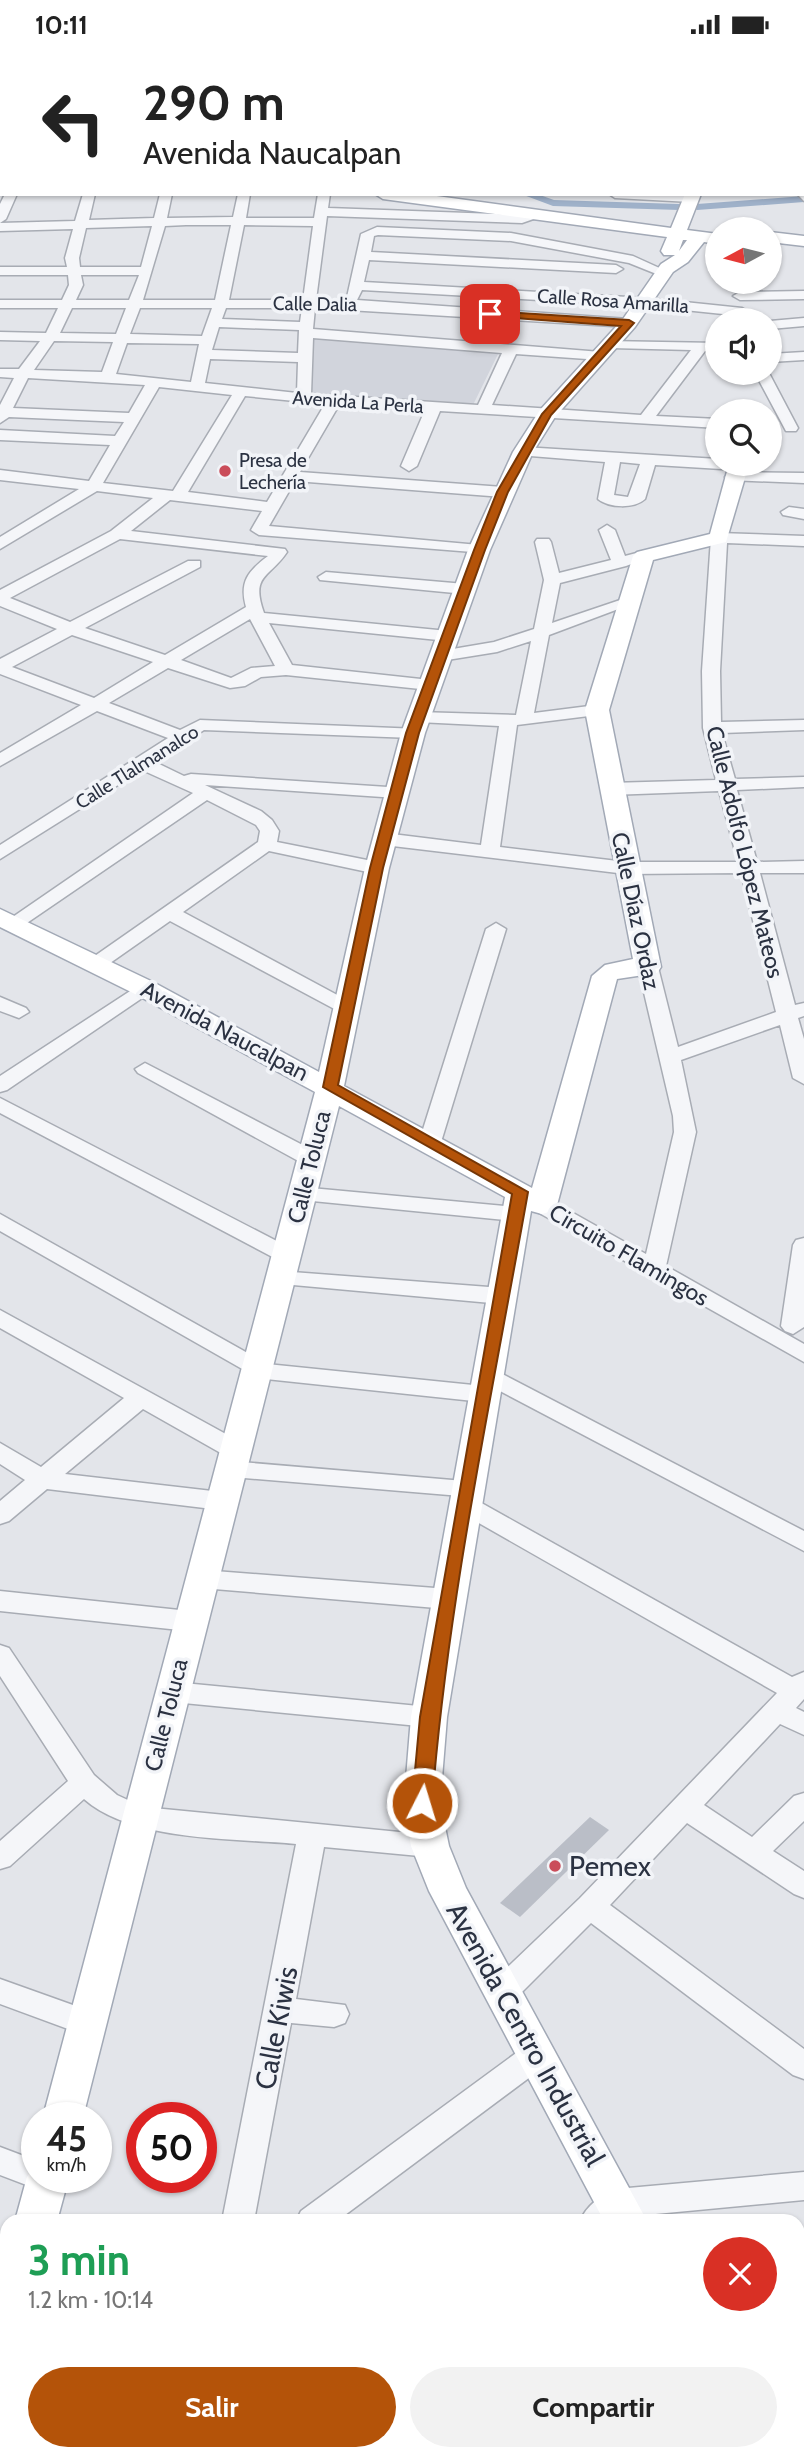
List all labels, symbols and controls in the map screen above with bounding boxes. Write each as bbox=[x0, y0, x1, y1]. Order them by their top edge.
text: 10:11 bbox=[35, 9, 88, 41]
text: 290 m bbox=[143, 73, 285, 132]
icon: left bbox=[28, 77, 119, 168]
text: Avenida Naucalpan bbox=[143, 133, 401, 172]
north arrow bbox=[705, 217, 782, 294]
map controls bbox=[705, 217, 782, 476]
pin bbox=[460, 284, 520, 344]
street label: Calle Rosa Amarilla bbox=[536, 284, 690, 318]
street label: Calle Dalia bbox=[273, 292, 357, 316]
icon: arrive bbox=[471, 295, 509, 333]
button: sound bbox=[705, 308, 782, 385]
street label: Avenida La Perla bbox=[292, 386, 424, 418]
button: search bbox=[705, 399, 782, 476]
place label: Presa de Lechería bbox=[239, 449, 307, 494]
marker: Presa de Lechería bbox=[217, 463, 233, 479]
street label: Calle Tlalmanalco bbox=[71, 720, 203, 814]
street label: Calle Adolfo López Mateos bbox=[700, 723, 790, 981]
street label: Calle Díaz Ordaz bbox=[606, 830, 666, 993]
street label: Avenida Naucalpan bbox=[136, 975, 314, 1087]
street label: Calle Toluca bbox=[282, 1108, 336, 1226]
street label: Circuito Flamingos bbox=[544, 1198, 714, 1312]
street label: Calle Toluca bbox=[139, 1656, 193, 1774]
position arrow bbox=[385, 1766, 459, 1840]
place label: Pemex bbox=[569, 1849, 651, 1883]
marker: Pemex bbox=[547, 1858, 563, 1874]
street label: Avenida Centro Industrial bbox=[439, 1896, 613, 2172]
street label: Calle Kiwis bbox=[247, 1964, 305, 2092]
speed limit sign: 50 bbox=[126, 2102, 217, 2193]
text: 45 bbox=[46, 2117, 87, 2160]
text: km/h bbox=[47, 2154, 86, 2176]
text: 3 min bbox=[28, 2234, 130, 2286]
button: close bbox=[703, 2237, 777, 2311]
text: 1.2 km · 10:14 bbox=[28, 2286, 153, 2314]
button: Salir bbox=[28, 2367, 396, 2447]
button: Compartir bbox=[410, 2367, 777, 2447]

